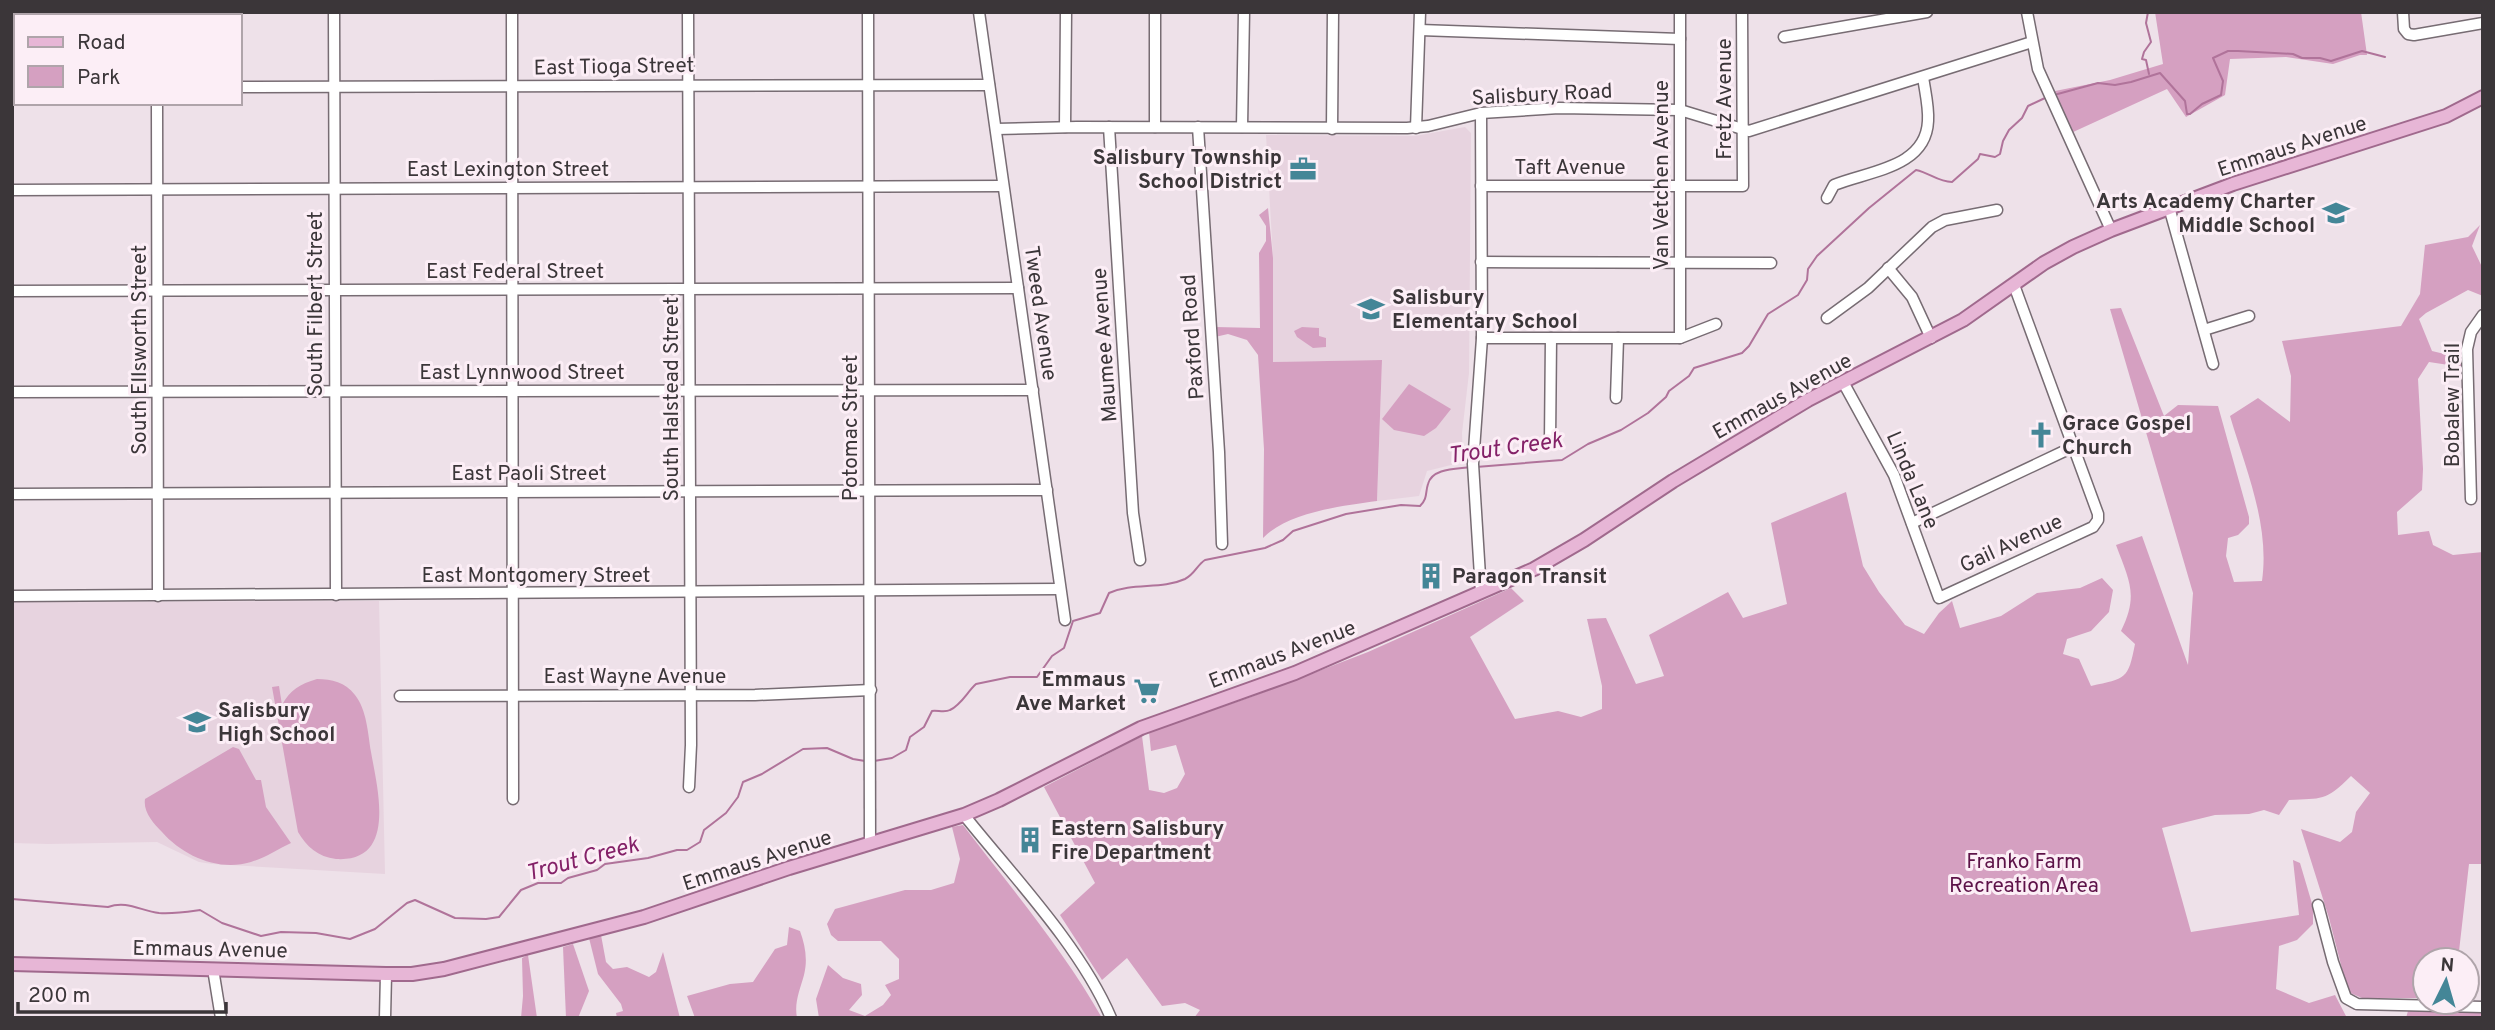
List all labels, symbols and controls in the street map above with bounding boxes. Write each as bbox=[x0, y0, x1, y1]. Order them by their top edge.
legend bbox=[14, 14, 242, 105]
text: Road bbox=[77, 30, 126, 57]
street label: Fretz Avenue bbox=[1712, 38, 1739, 160]
street label: East Tioga Street bbox=[534, 53, 695, 82]
text: Park bbox=[77, 65, 120, 92]
street label: Salisbury Road bbox=[1471, 78, 1613, 113]
street label: Van Vetchen Avenue bbox=[1649, 80, 1676, 270]
street label: Emmaus Avenue bbox=[2214, 111, 2371, 184]
place label: Salisbury Township School District bbox=[1093, 145, 1282, 196]
office icon: Salisbury Township School District bbox=[1288, 154, 1318, 184]
street label: Taft Avenue bbox=[1514, 155, 1626, 182]
street label: East Lexington Street bbox=[407, 157, 609, 184]
place label: Arts Academy Charter Middle School bbox=[2096, 189, 2315, 240]
school or university icon: Arts Academy Charter Middle School bbox=[2321, 198, 2351, 228]
street label: South Filbert Street bbox=[303, 211, 330, 397]
street label: Tweed Avenue bbox=[1017, 244, 1062, 382]
street label: South Ellsworth Street bbox=[127, 245, 154, 455]
street label: East Federal Street bbox=[426, 259, 604, 286]
street label: Maumee Avenue bbox=[1087, 267, 1124, 423]
street label: Paxford Road bbox=[1176, 273, 1211, 401]
place label: Salisbury Elementary School bbox=[1392, 285, 1578, 336]
school or university icon: Salisbury Elementary School bbox=[1356, 294, 1386, 324]
street label: South Halstead Street bbox=[659, 296, 686, 502]
street label: Bobalew Trail bbox=[2440, 343, 2467, 467]
street label: Emmaus Avenue bbox=[1708, 348, 1857, 447]
street label: Potomac Street bbox=[838, 355, 865, 501]
street label: East Lynnwood Street bbox=[419, 360, 625, 387]
place label: Grace Gospel Church bbox=[2062, 411, 2191, 462]
church icon: Grace Gospel Church bbox=[2026, 420, 2056, 450]
water label: Trout Creek bbox=[1446, 427, 1565, 472]
street label: Linda Lane bbox=[1879, 428, 1944, 533]
street label: East Paoli Street bbox=[451, 461, 607, 488]
street label: Gail Avenue bbox=[1956, 509, 2067, 580]
building icon: Paragon Transit bbox=[1416, 561, 1446, 591]
street label: East Montgomery Street bbox=[422, 563, 650, 590]
place label: Paragon Transit bbox=[1452, 564, 1607, 591]
street label: Emmaus Avenue bbox=[1205, 615, 1360, 696]
street label: East Wayne Avenue bbox=[544, 664, 726, 691]
place label: Emmaus Ave Market bbox=[1015, 667, 1126, 718]
supermarket icon: Emmaus Ave Market bbox=[1132, 676, 1162, 706]
place label: Salisbury High School bbox=[218, 698, 335, 749]
school or university icon: Salisbury High School bbox=[182, 707, 212, 737]
place label: Eastern Salisbury Fire Department bbox=[1051, 816, 1224, 867]
street label: Emmaus Avenue bbox=[679, 825, 836, 898]
building icon: Eastern Salisbury Fire Department bbox=[1015, 825, 1045, 855]
water label: Trout Creek bbox=[523, 831, 643, 889]
park label: Franko Farm Recreation Area bbox=[1949, 849, 2099, 900]
street label: Emmaus Avenue bbox=[132, 936, 288, 965]
north arrow bbox=[2411, 946, 2481, 1016]
text: N bbox=[2439, 954, 2455, 979]
scale bar bbox=[18, 970, 226, 1014]
text: 200 m bbox=[28, 983, 90, 1010]

